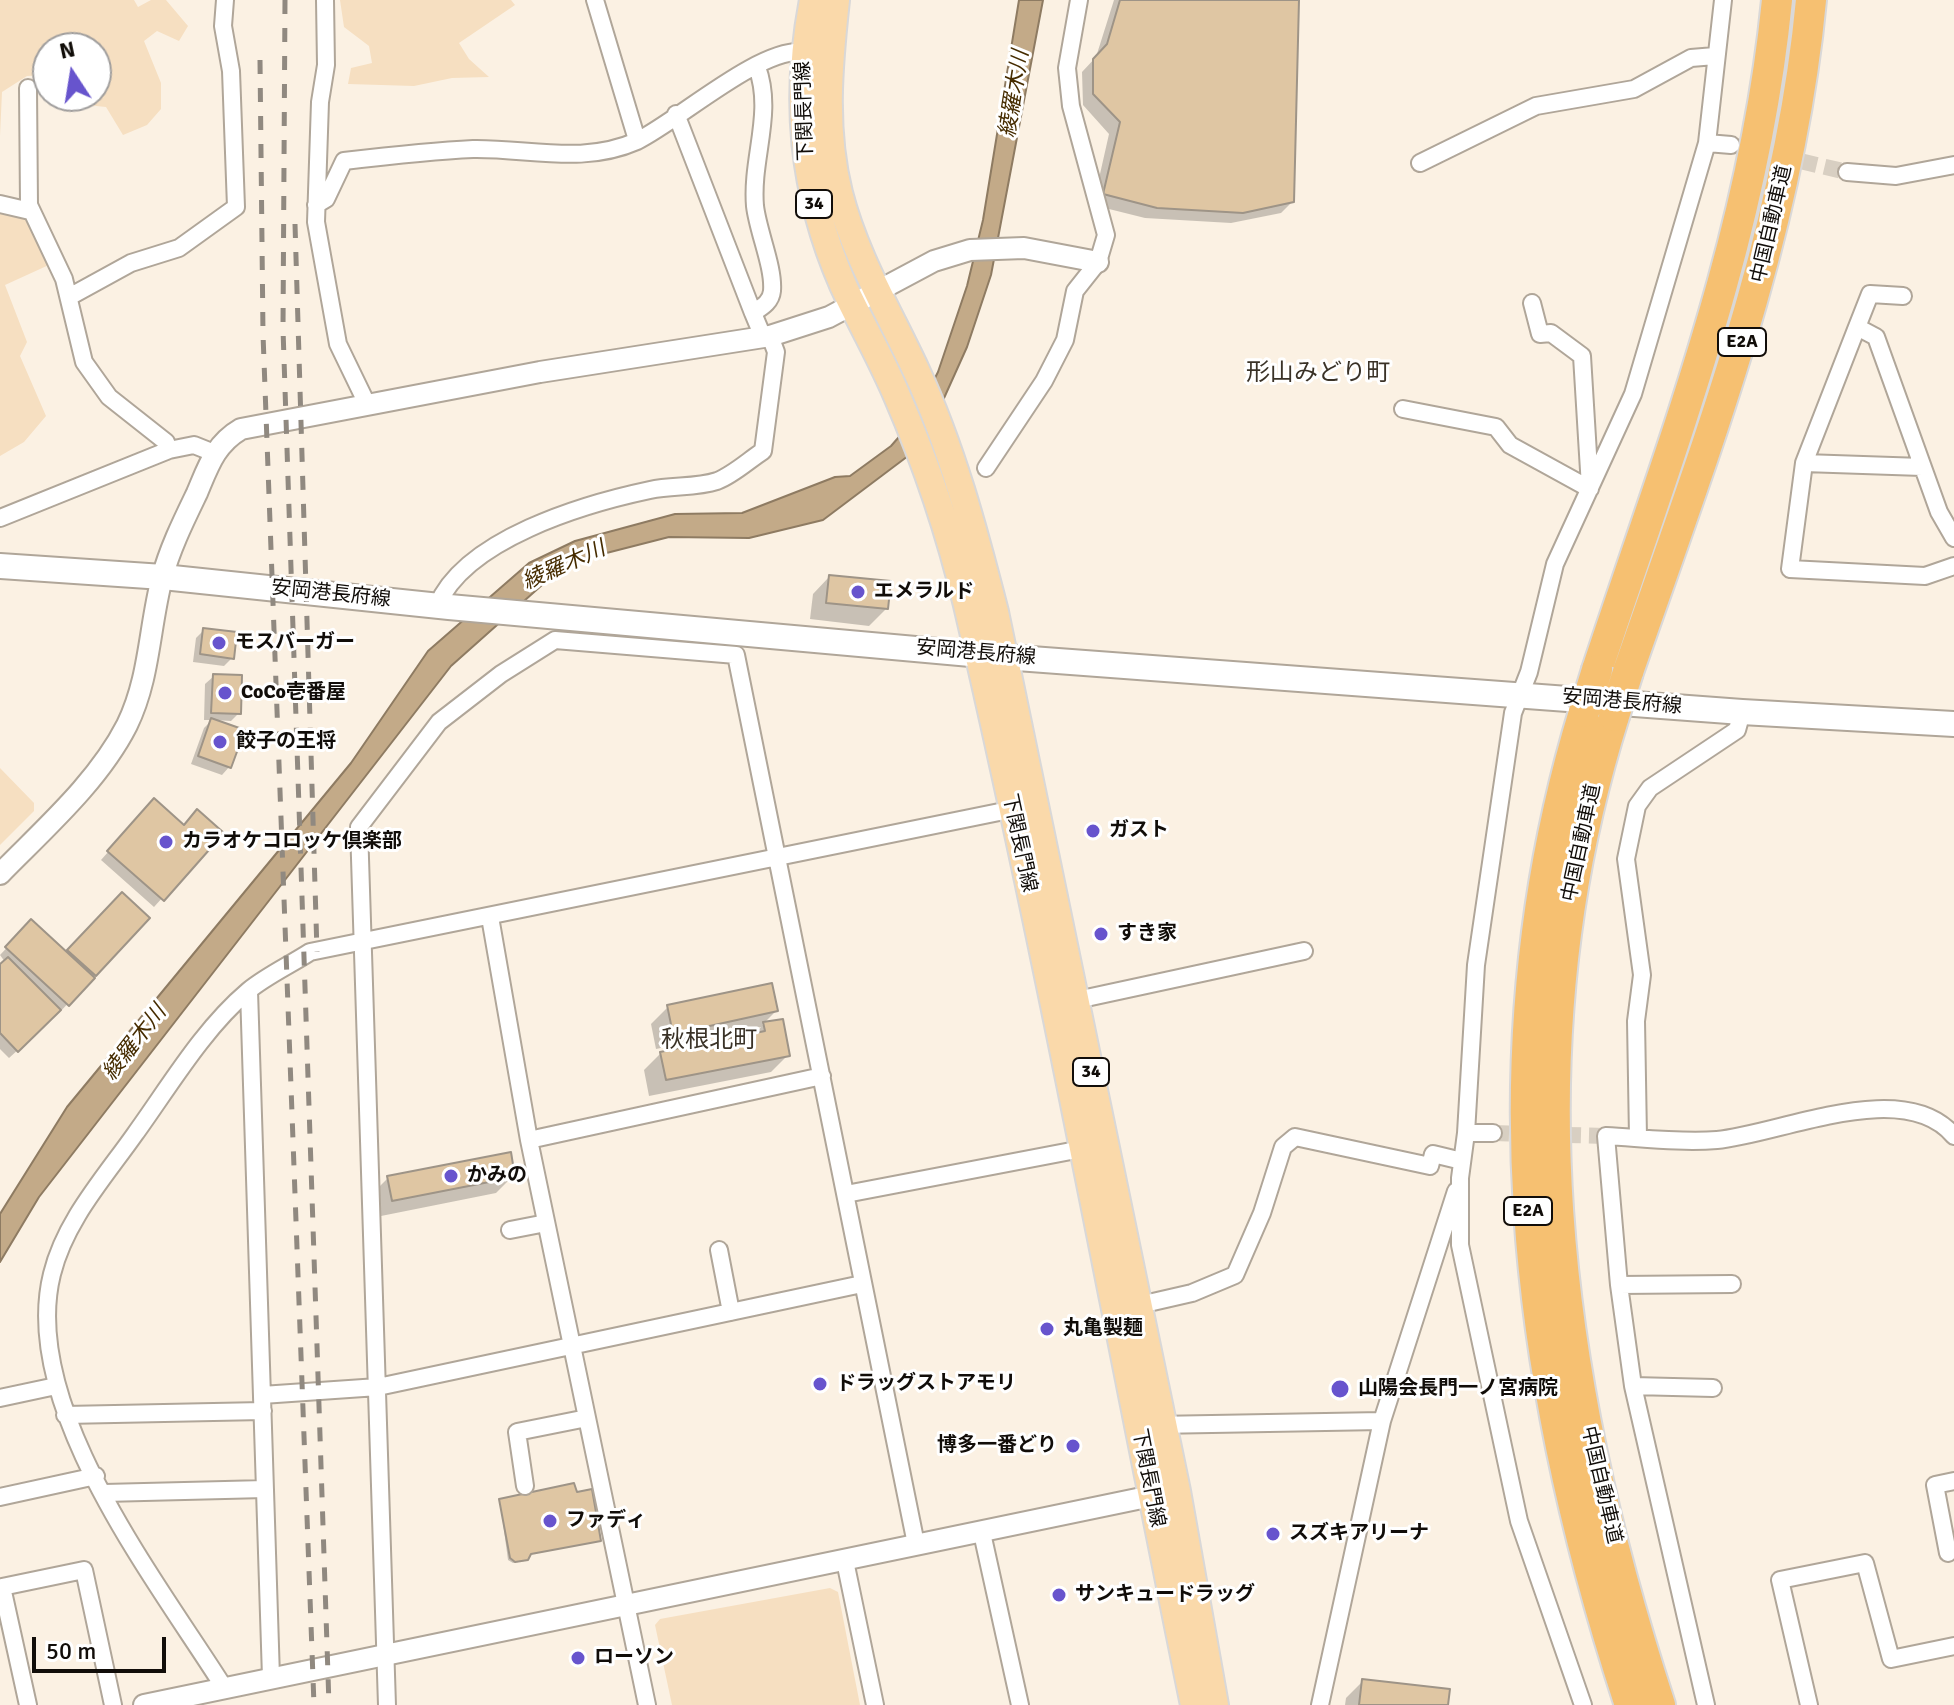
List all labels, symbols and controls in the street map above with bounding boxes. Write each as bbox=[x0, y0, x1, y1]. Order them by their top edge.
north arrow bbox=[32, 32, 112, 112]
text: N bbox=[57, 35, 78, 65]
water label: 綾羅木川 bbox=[995, 48, 1035, 140]
street label: 下関長門線 bbox=[791, 61, 819, 161]
street label: 中国自動車道 bbox=[1747, 163, 1797, 285]
road number: 34 bbox=[796, 190, 832, 218]
road number: E2A bbox=[1718, 328, 1766, 356]
district label: 形山みどり町 bbox=[1246, 360, 1390, 388]
water label: 綾羅木川 bbox=[518, 536, 610, 596]
street label: 安岡港長府線 bbox=[270, 576, 392, 612]
place label: エメラルド bbox=[874, 580, 974, 604]
marker: エメラルド bbox=[849, 583, 867, 601]
place label: モスバーガー bbox=[235, 631, 355, 655]
marker: モスバーガー bbox=[210, 634, 228, 652]
street label: 安岡港長府線 bbox=[915, 636, 1037, 670]
place label: CoCo壱番屋 bbox=[241, 681, 346, 705]
marker: CoCo壱番屋 bbox=[216, 684, 234, 702]
street label: 安岡港長府線 bbox=[1561, 685, 1683, 719]
place label: 餃子の王将 bbox=[236, 730, 336, 754]
marker: 餃子の王将 bbox=[211, 733, 229, 751]
street label: 中国自動車道 bbox=[1558, 782, 1606, 904]
street label: 下関長門線 bbox=[997, 792, 1041, 894]
place label: ガスト bbox=[1109, 819, 1169, 843]
marker: ガスト bbox=[1084, 822, 1102, 840]
place label: カラオケコロッケ倶楽部 bbox=[182, 830, 402, 854]
marker: カラオケコロッケ倶楽部 bbox=[157, 833, 175, 851]
place label: すき家 bbox=[1117, 922, 1177, 946]
marker: すき家 bbox=[1092, 925, 1110, 943]
water label: 綾羅木川 bbox=[98, 1000, 172, 1086]
district label: 秋根北町 bbox=[661, 1027, 757, 1055]
road number: 34 bbox=[1073, 1058, 1109, 1086]
place label: かみの bbox=[467, 1164, 527, 1188]
marker: かみの bbox=[442, 1167, 460, 1185]
road number: E2A bbox=[1504, 1197, 1552, 1225]
place label: 丸亀製麺 bbox=[1063, 1317, 1143, 1341]
marker: 丸亀製麺 bbox=[1038, 1320, 1056, 1338]
place label: ドラッグストアモリ bbox=[836, 1372, 1016, 1396]
marker: ドラッグストアモリ bbox=[811, 1375, 829, 1393]
place label: 山陽会長門一ノ宮病院 bbox=[1358, 1377, 1558, 1401]
marker: 山陽会長門一ノ宮病院 bbox=[1329, 1378, 1351, 1400]
street label: 中国自動車道 bbox=[1576, 1424, 1626, 1546]
street label: 下関長門線 bbox=[1127, 1427, 1169, 1529]
place label: 博多一番どり bbox=[937, 1434, 1057, 1458]
marker: 博多一番どり bbox=[1064, 1437, 1082, 1455]
place label: ファディ bbox=[566, 1509, 646, 1533]
marker: ファディ bbox=[541, 1512, 559, 1530]
place label: スズキアリーナ bbox=[1289, 1522, 1429, 1546]
marker: スズキアリーナ bbox=[1264, 1525, 1282, 1543]
place label: サンキュードラッグ bbox=[1075, 1583, 1255, 1607]
marker: サンキュードラッグ bbox=[1050, 1586, 1068, 1604]
scale bar bbox=[36, 1621, 170, 1671]
text: 50 m bbox=[46, 1636, 96, 1666]
place label: ローソン bbox=[594, 1646, 674, 1670]
marker: ローソン bbox=[569, 1649, 587, 1667]

